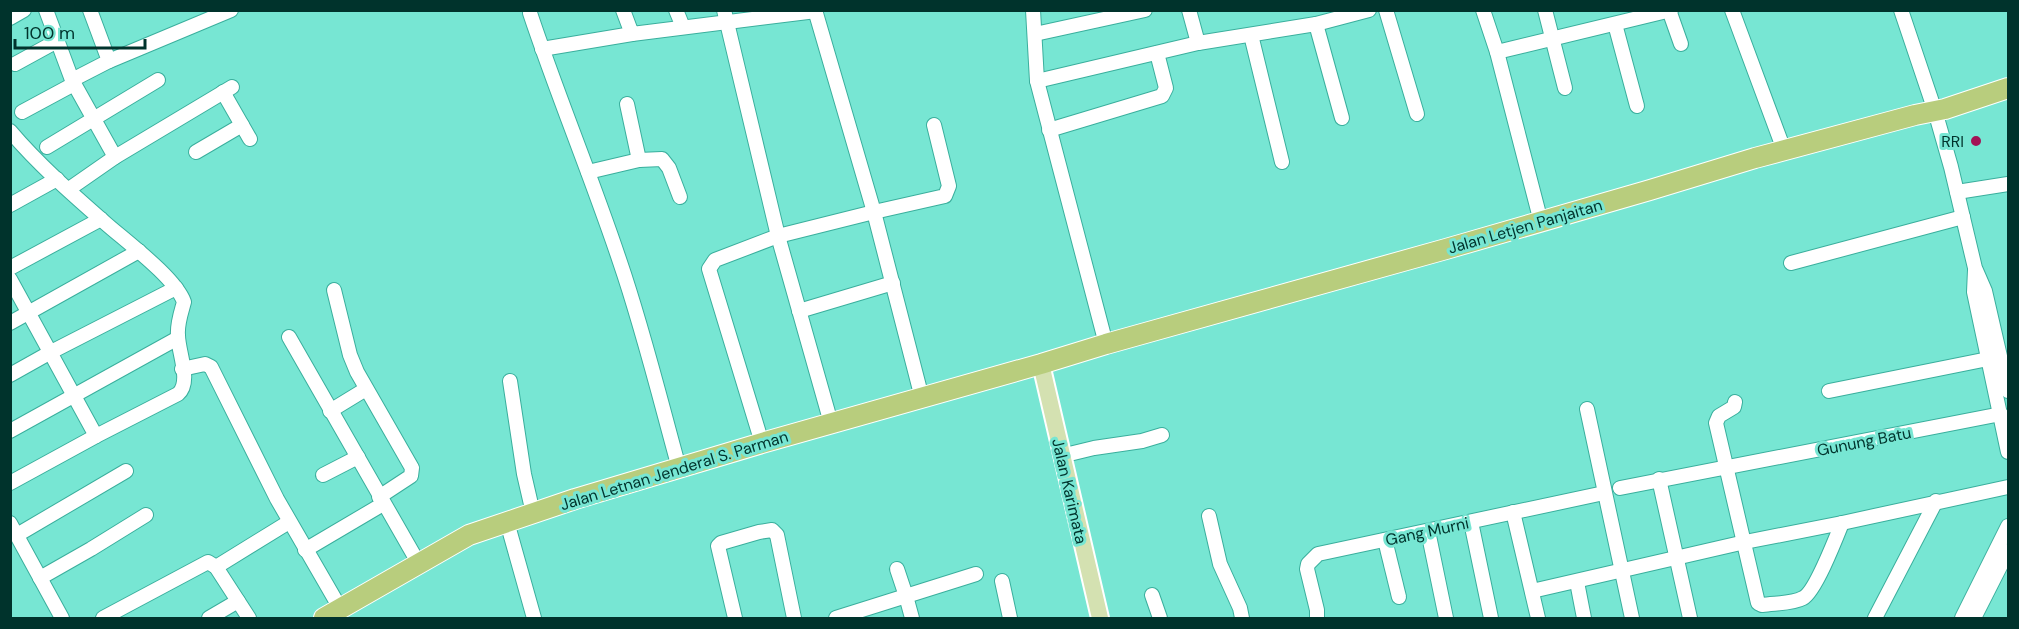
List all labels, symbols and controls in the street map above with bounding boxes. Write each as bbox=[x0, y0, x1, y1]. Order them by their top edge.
scale bar bbox=[15, 12, 146, 50]
text: 100 m bbox=[24, 21, 75, 45]
place label: RRI bbox=[1941, 131, 1964, 152]
marker: RRI bbox=[1969, 134, 1983, 148]
street label: Jalan Letjen Panjaitan bbox=[1446, 194, 1605, 259]
street label: Gunung Batu bbox=[1815, 422, 1913, 461]
street label: Jalan Letnan Jenderal S. Parman bbox=[558, 426, 791, 515]
street label: Jalan Karimata bbox=[1047, 436, 1092, 546]
street label: Gang Murni bbox=[1383, 512, 1471, 551]

